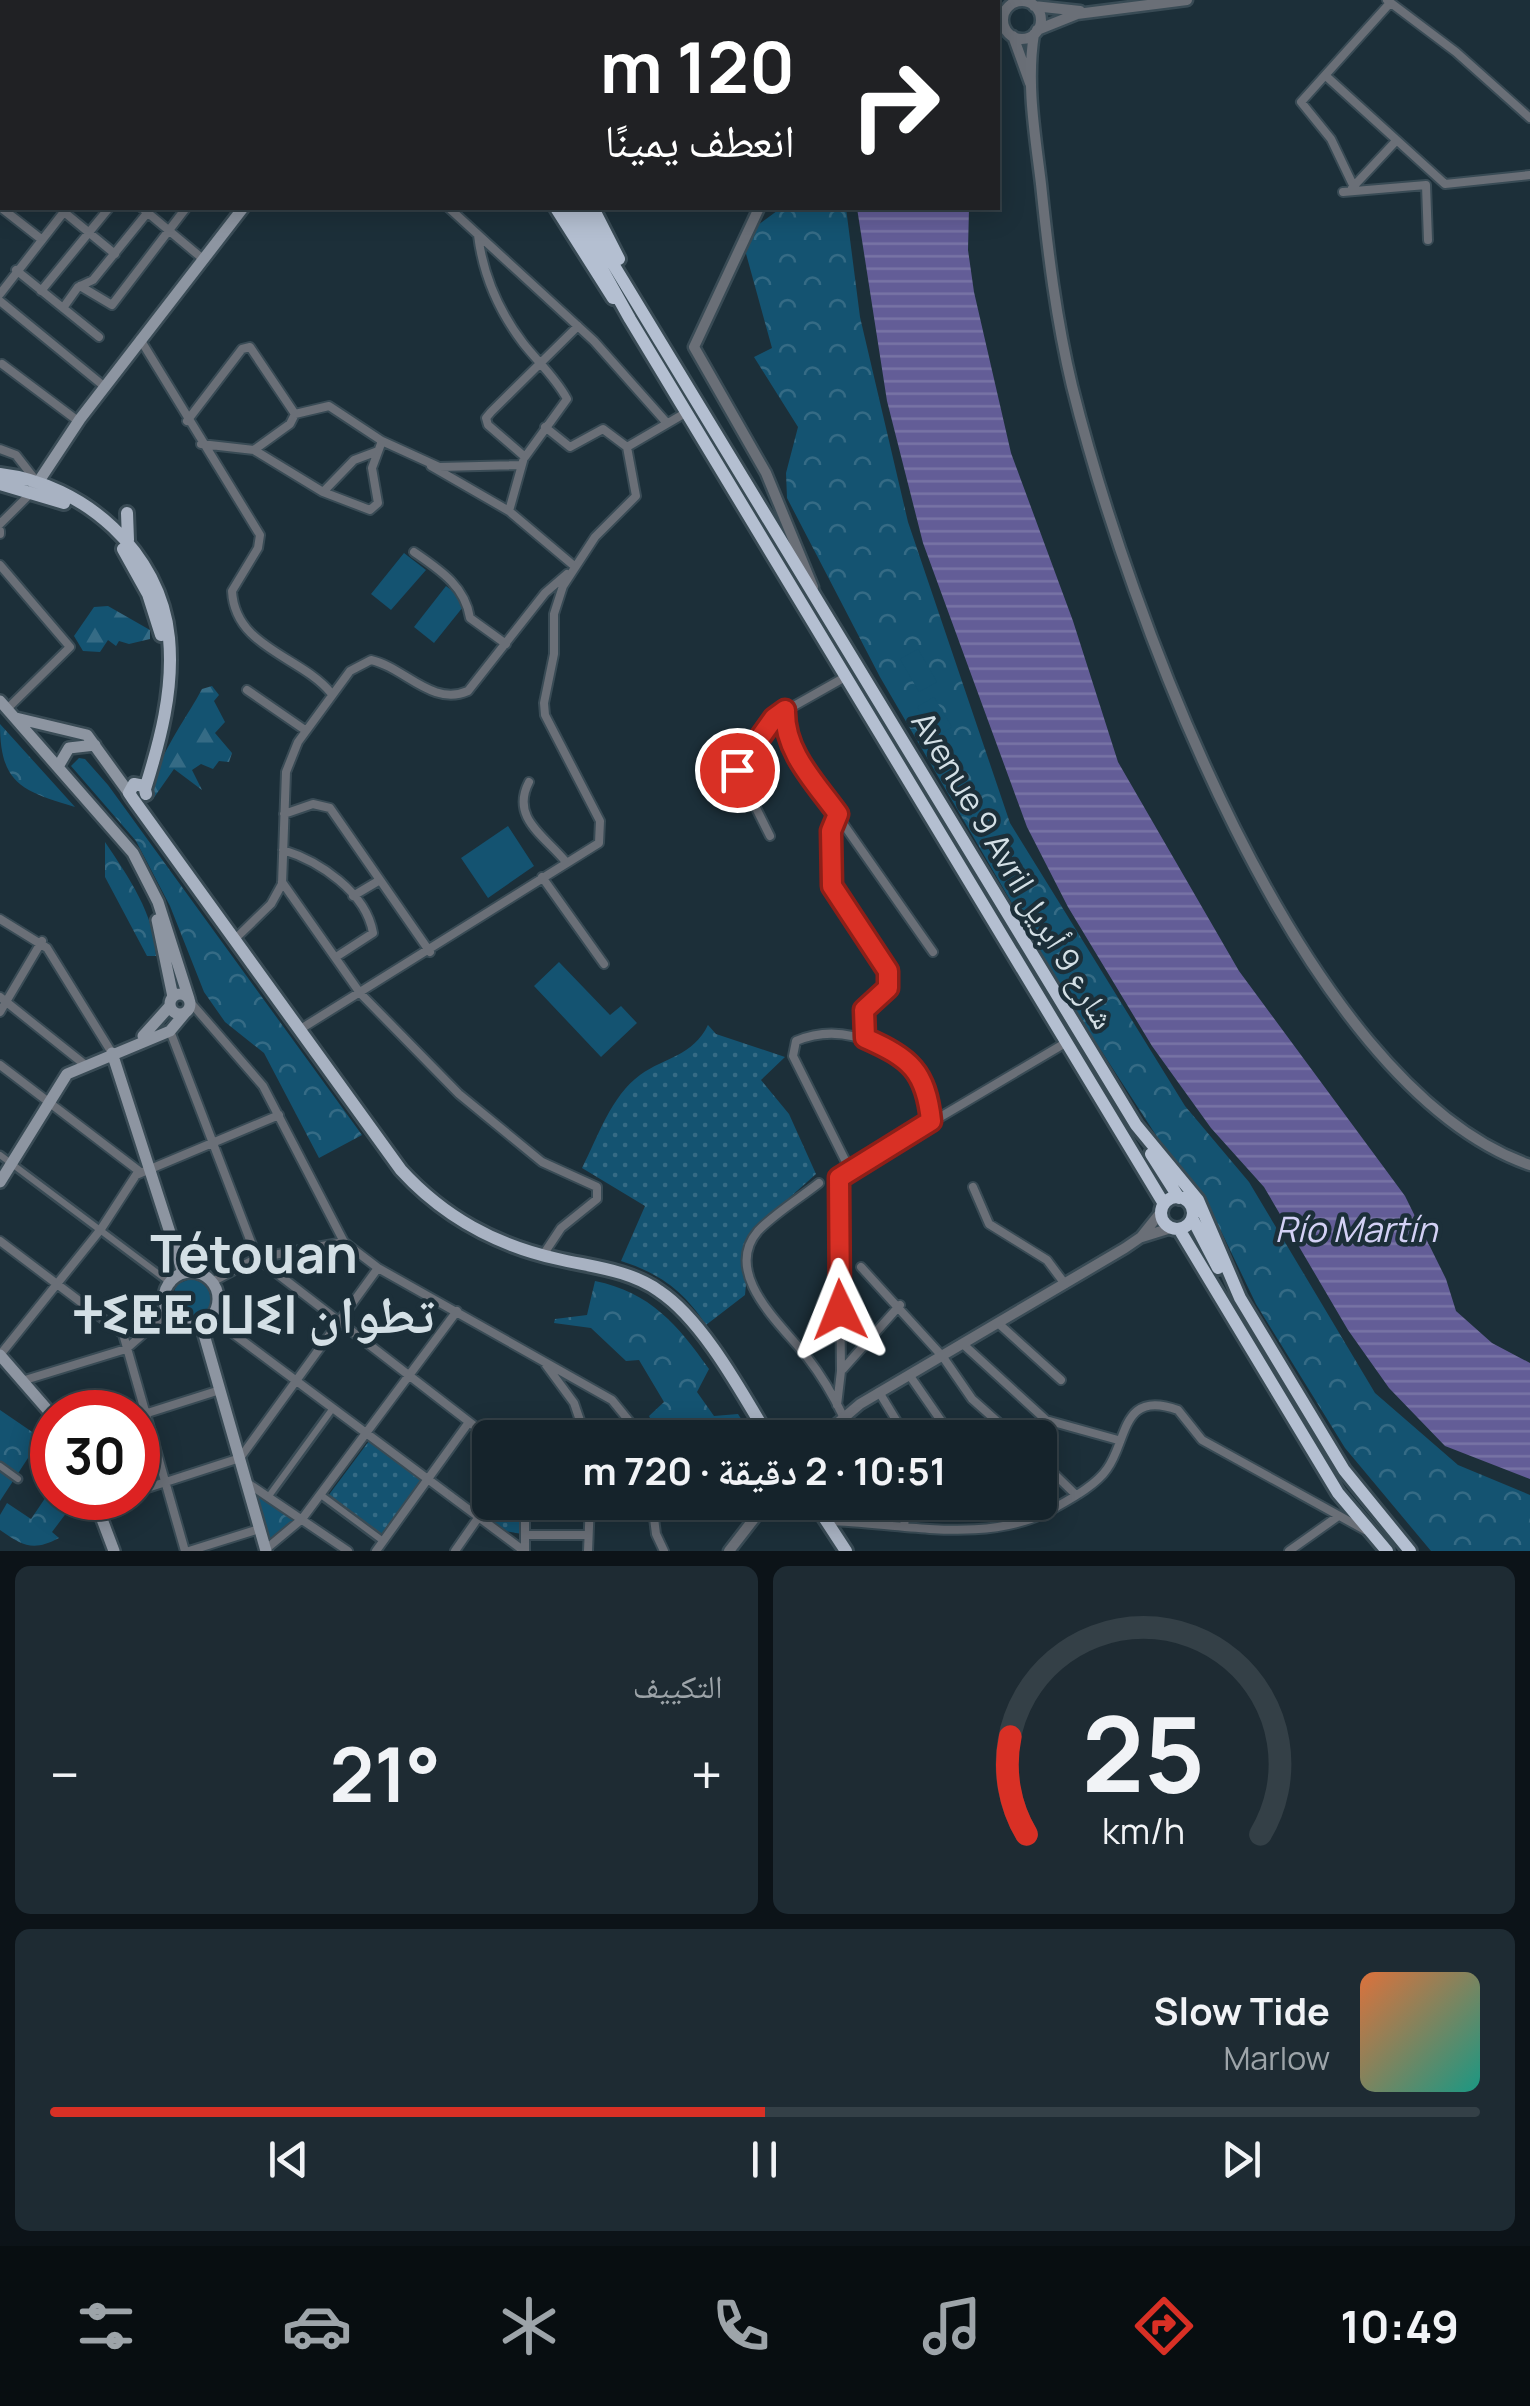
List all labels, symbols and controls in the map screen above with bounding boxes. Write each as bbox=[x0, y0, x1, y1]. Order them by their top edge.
text: 120 m bbox=[600, 18, 795, 114]
icon: right bbox=[830, 40, 960, 170]
text: انعطف يمينًا bbox=[604, 109, 795, 171]
street label: Avenue 9 Avril شارع 9 أبريل bbox=[902, 703, 1126, 1037]
pin bbox=[695, 728, 780, 813]
icon: arrive bbox=[710, 743, 765, 798]
water label: Río Martín bbox=[1275, 1205, 1438, 1253]
district label: Tétouan ⵜⵉⵟⵟⴰⵡⵉⵏ تطوان bbox=[74, 1218, 434, 1349]
position arrow bbox=[788, 1258, 892, 1362]
speed limit sign: 30 bbox=[30, 1390, 160, 1520]
text: 10:51 · 2 دقيقة · 720 m bbox=[583, 1444, 946, 1496]
text: التكييف bbox=[633, 1664, 723, 1708]
text: 25 bbox=[1082, 1681, 1205, 1823]
text: 21° bbox=[330, 1722, 441, 1825]
text: − bbox=[50, 1736, 80, 1812]
text: + bbox=[691, 1736, 723, 1812]
text: km/h bbox=[1102, 1806, 1185, 1855]
text: Slow Tide bbox=[1154, 1984, 1330, 2036]
text: Marlow bbox=[1223, 2036, 1330, 2080]
icon: previous bbox=[261, 2132, 316, 2187]
icon: pause bbox=[737, 2132, 792, 2187]
icon: next bbox=[1214, 2132, 1269, 2187]
icon: filters bbox=[71, 2291, 141, 2361]
icon: car bbox=[282, 2291, 352, 2361]
icon: climate bbox=[494, 2291, 564, 2361]
icon: phone bbox=[706, 2291, 776, 2361]
icon: music bbox=[917, 2291, 987, 2361]
icon: directions bbox=[1129, 2291, 1199, 2361]
text: 10:49 bbox=[1340, 2295, 1459, 2357]

